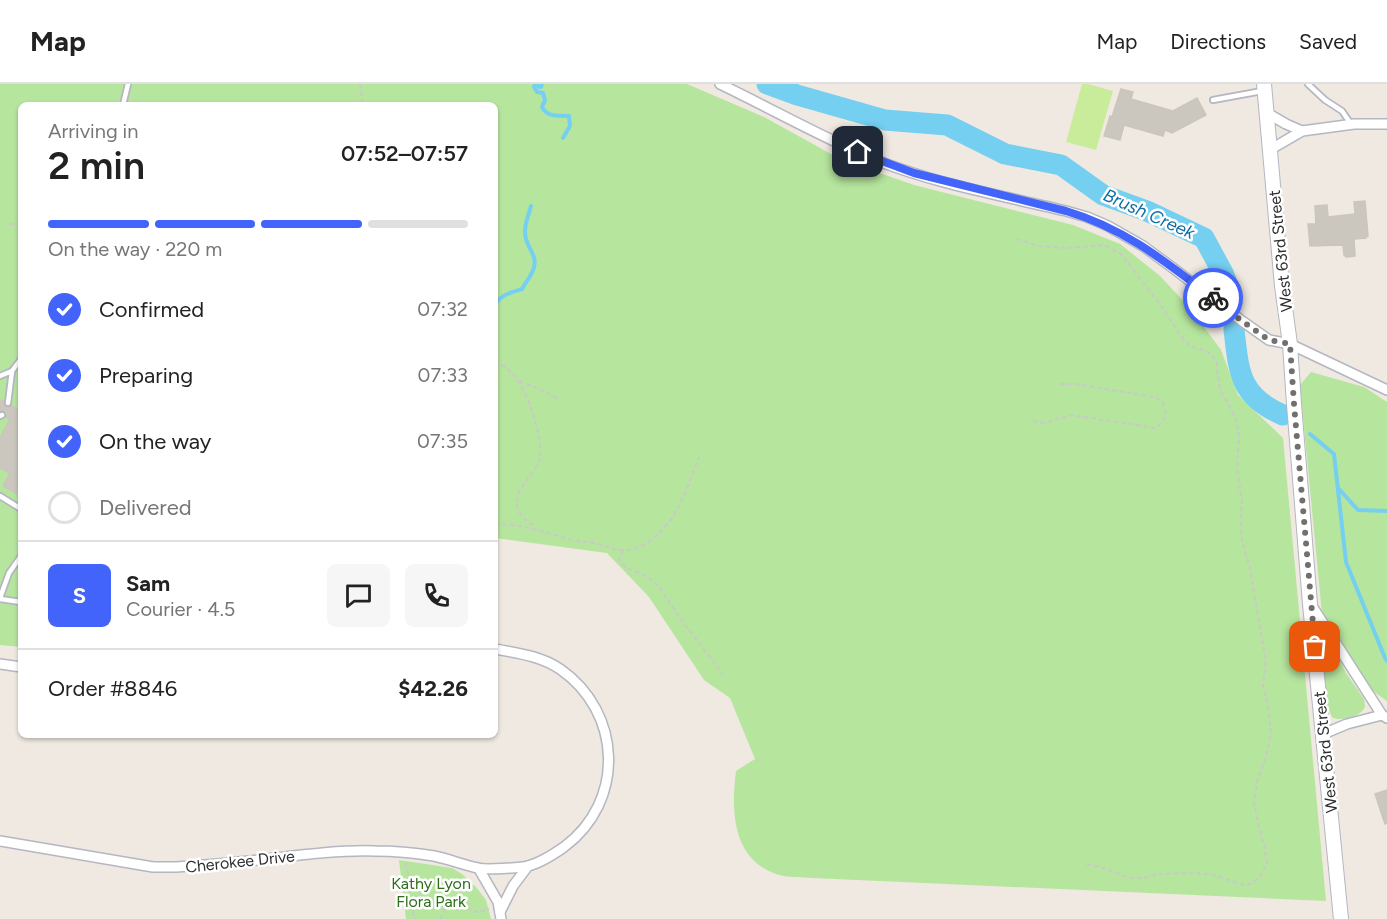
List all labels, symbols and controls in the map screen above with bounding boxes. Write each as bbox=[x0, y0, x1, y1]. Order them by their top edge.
text: Map bbox=[30, 24, 86, 58]
text: Map bbox=[1096, 29, 1137, 54]
text: Directions bbox=[1170, 29, 1266, 54]
text: Saved bbox=[1299, 29, 1357, 54]
text: Arriving in bbox=[48, 119, 138, 143]
pin bbox=[832, 126, 883, 177]
icon: home bbox=[841, 135, 874, 168]
text: 07:52–07:57 bbox=[341, 140, 468, 167]
text: 2 min bbox=[48, 142, 145, 189]
water label: Brush Creek bbox=[1100, 184, 1199, 244]
street label: West 63rd Street bbox=[1265, 189, 1296, 313]
text: On the way · 220 m bbox=[48, 237, 222, 261]
courier bbox=[1183, 268, 1243, 328]
icon: bike bbox=[1197, 282, 1230, 315]
icon: check bbox=[48, 293, 81, 326]
text: Confirmed bbox=[99, 296, 204, 323]
text: 07:32 bbox=[417, 297, 468, 321]
icon: check bbox=[48, 359, 81, 392]
text: Preparing bbox=[99, 362, 193, 389]
text: 07:33 bbox=[418, 363, 468, 387]
icon: check bbox=[48, 425, 81, 458]
text: On the way bbox=[99, 428, 211, 455]
text: 07:35 bbox=[417, 429, 468, 453]
text: Delivered bbox=[99, 494, 192, 521]
button: chat bbox=[327, 564, 390, 627]
button: phone bbox=[405, 564, 468, 627]
text: Sam bbox=[126, 570, 170, 597]
text: S bbox=[73, 582, 86, 609]
text: Courier · 4.5 bbox=[126, 597, 235, 621]
pin bbox=[1289, 621, 1340, 672]
icon: bag bbox=[1298, 630, 1331, 663]
text: Order #8846 bbox=[48, 675, 177, 702]
text: $42.26 bbox=[398, 675, 468, 702]
street label: West 63rd Street bbox=[1310, 690, 1341, 814]
street label: Cherokee Drive bbox=[184, 846, 296, 877]
park label: Kathy Lyon Flora Park bbox=[391, 874, 471, 911]

